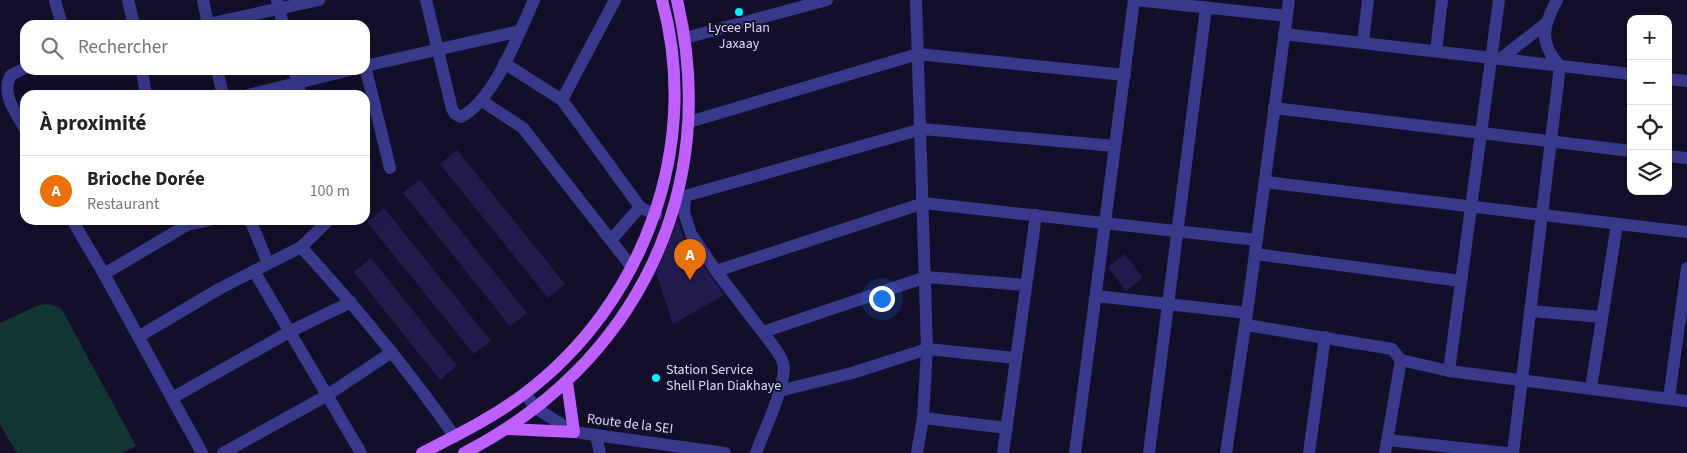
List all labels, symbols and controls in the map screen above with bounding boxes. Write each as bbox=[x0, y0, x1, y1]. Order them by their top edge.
marker: Lycee Plan Jaxaay bbox=[733, 6, 745, 18]
map controls bbox=[1627, 15, 1672, 195]
button: + bbox=[1627, 15, 1672, 60]
place label: Lycee Plan Jaxaay bbox=[708, 18, 770, 54]
search box bbox=[20, 20, 370, 75]
icon: search bbox=[38, 34, 66, 62]
text: Rechercher bbox=[78, 34, 168, 61]
button: − bbox=[1627, 60, 1672, 105]
button: locate bbox=[1627, 105, 1672, 150]
text: À proximité bbox=[40, 108, 146, 138]
button: layers bbox=[1627, 150, 1672, 195]
text: Brioche Dorée bbox=[87, 166, 205, 193]
text: A bbox=[51, 180, 61, 202]
text: 100 m bbox=[310, 180, 350, 202]
text: Restaurant bbox=[87, 193, 160, 215]
pin: A bbox=[674, 239, 706, 280]
your location bbox=[869, 286, 895, 312]
place label: Station Service Shell Plan Diakhaye bbox=[666, 360, 781, 396]
marker: Station Service Shell Plan Diakhaye bbox=[650, 372, 662, 384]
street label: Route de la SEI bbox=[586, 409, 674, 439]

